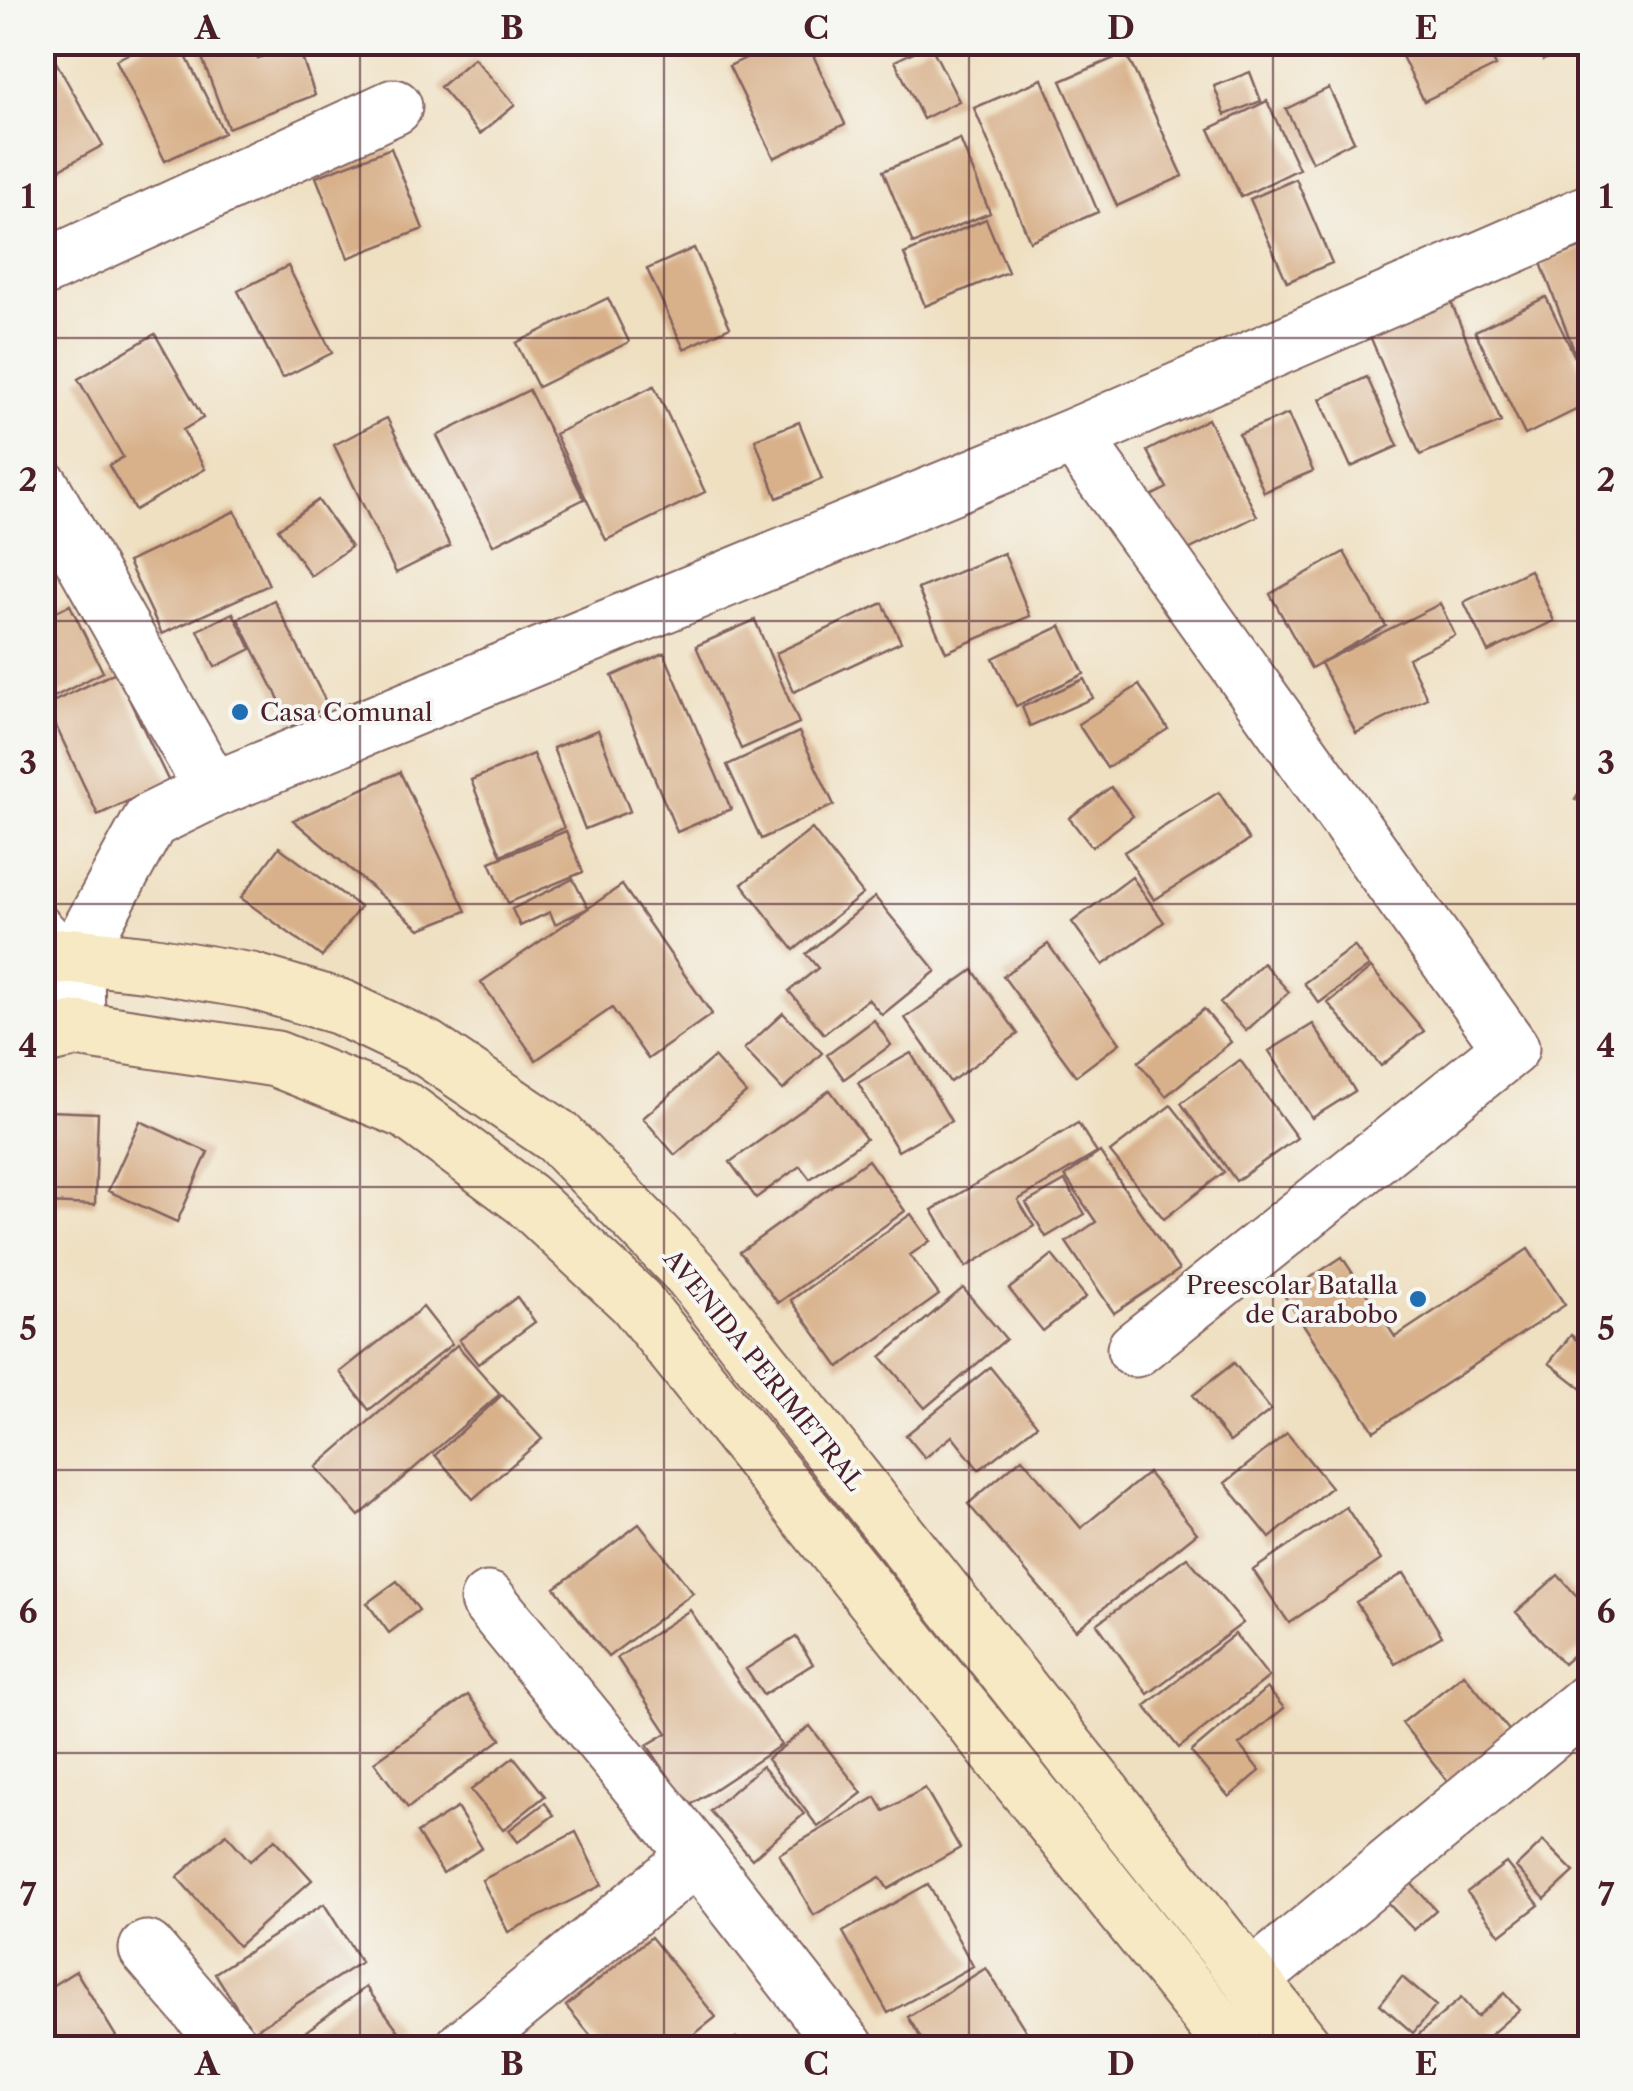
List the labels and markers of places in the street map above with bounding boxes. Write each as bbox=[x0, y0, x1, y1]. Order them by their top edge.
place label: Casa Comunal bbox=[260, 697, 432, 728]
marker: Casa Comunal bbox=[229, 701, 251, 723]
place label: Preescolar Batalla de Carabobo bbox=[1186, 1270, 1399, 1330]
marker: Preescolar Batalla de Carabobo bbox=[1407, 1288, 1429, 1310]

